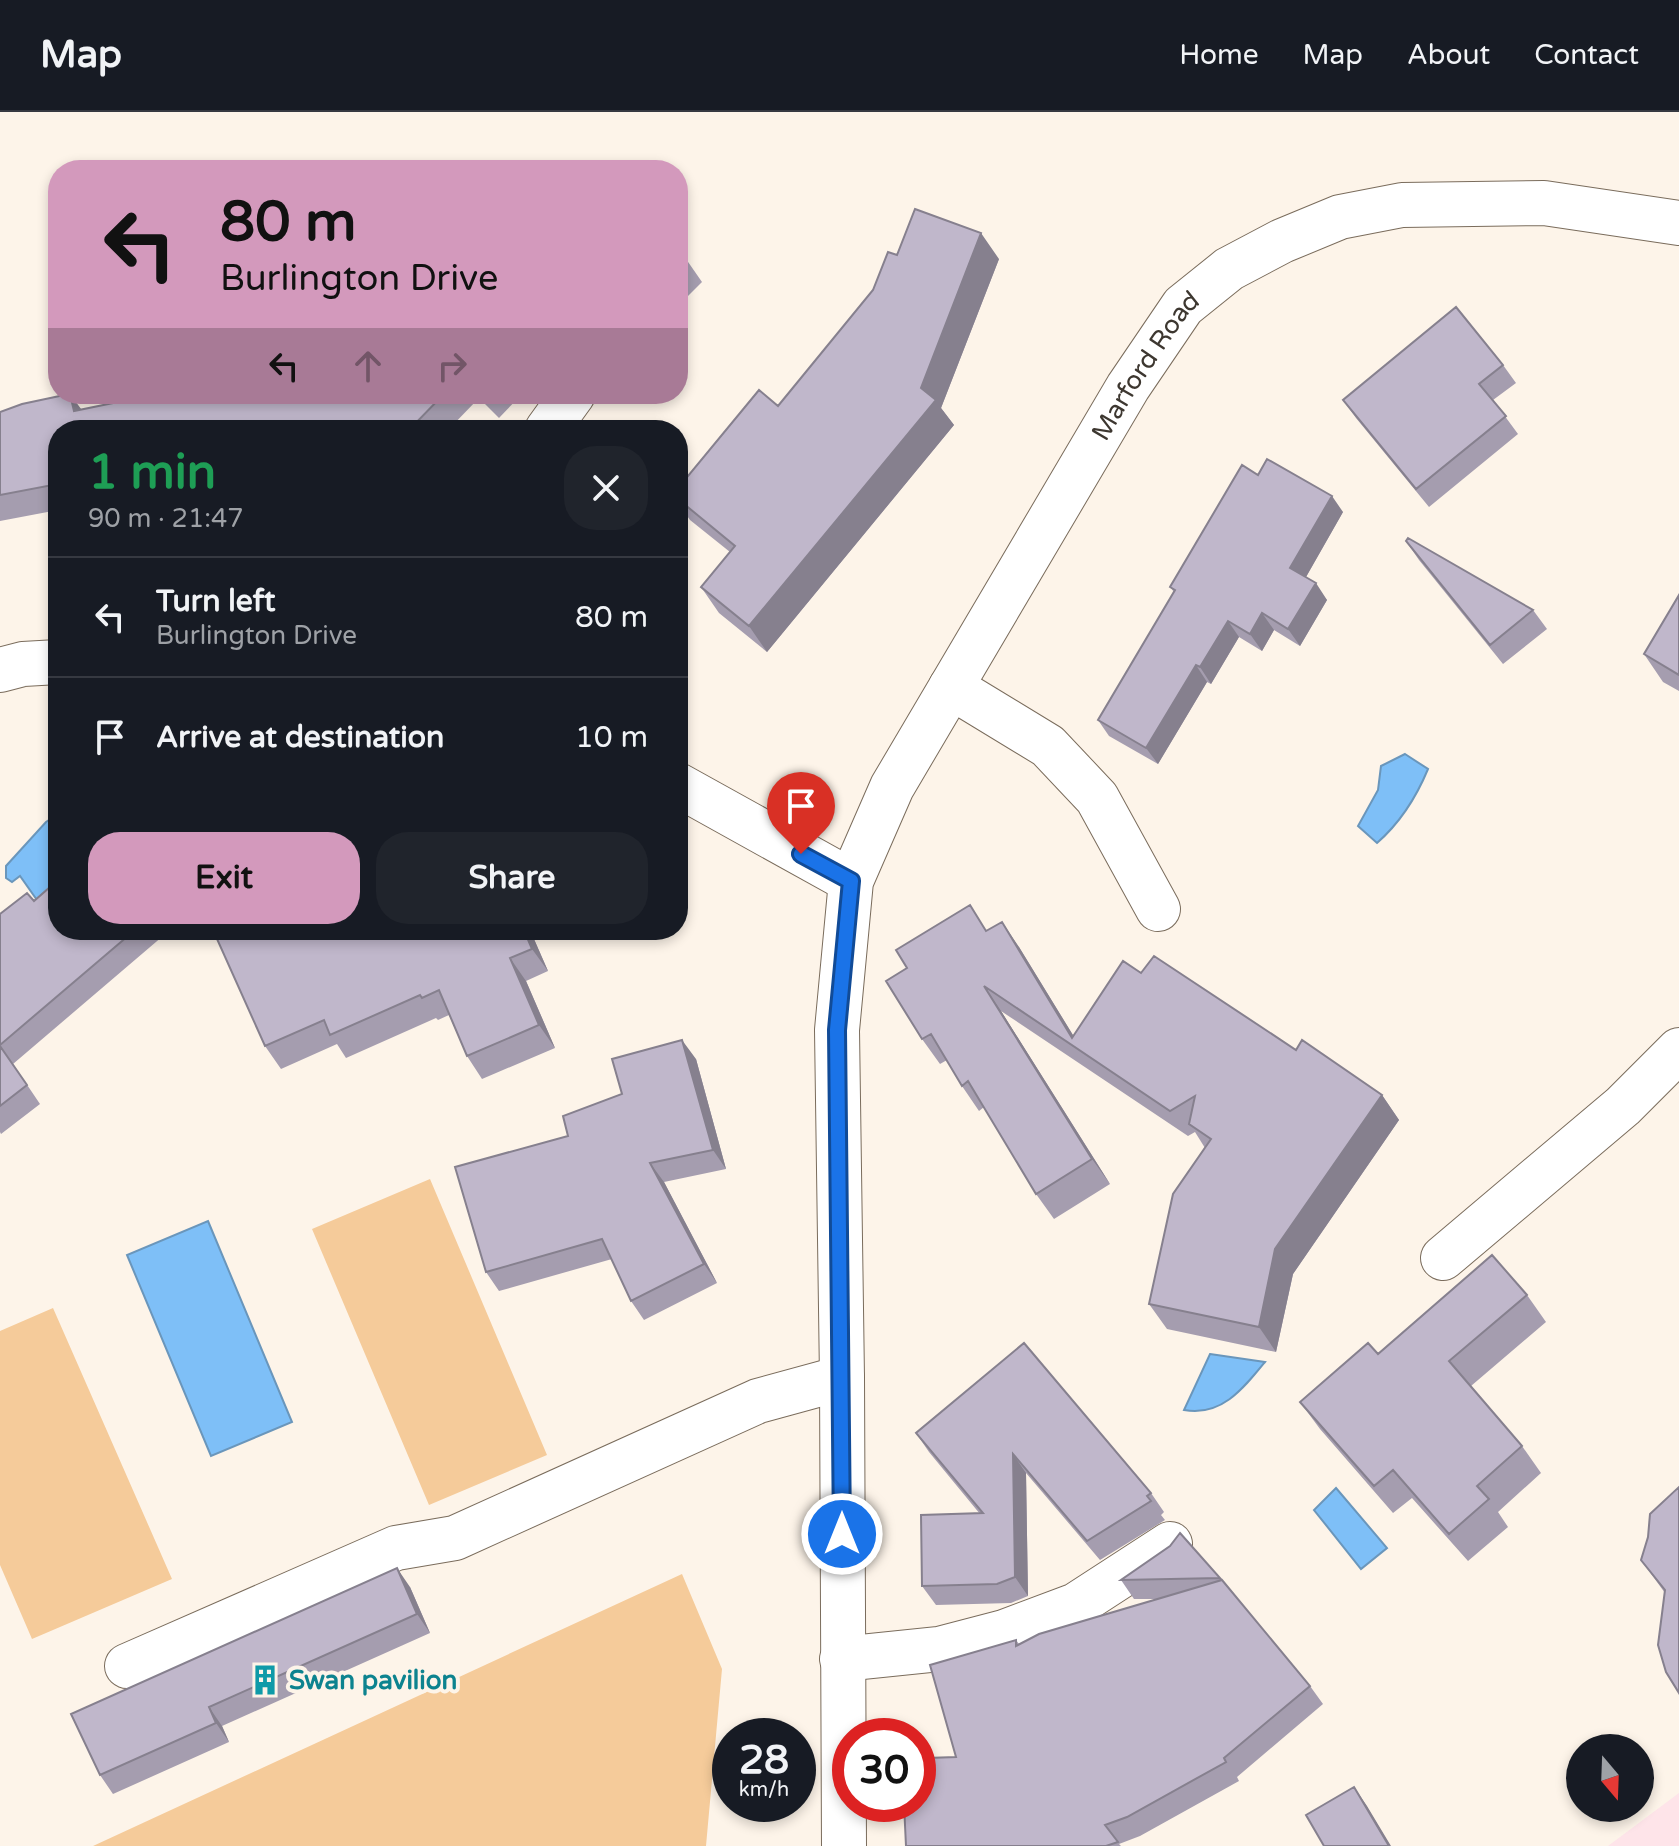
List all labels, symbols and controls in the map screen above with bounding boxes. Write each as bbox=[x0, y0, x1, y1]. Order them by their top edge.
text: Map bbox=[40, 32, 122, 78]
text: Home bbox=[1179, 38, 1259, 72]
text: Map bbox=[1303, 38, 1363, 72]
text: About bbox=[1407, 38, 1490, 72]
text: Contact bbox=[1534, 38, 1639, 72]
text: 80 m bbox=[220, 189, 356, 256]
icon: left bbox=[88, 192, 192, 296]
text: Burlington Drive bbox=[220, 257, 498, 300]
street label: Marford Road bbox=[1085, 284, 1205, 446]
icon: left bbox=[262, 344, 306, 388]
icon: ahead bbox=[346, 344, 390, 388]
icon: right bbox=[430, 344, 474, 388]
text: 1 min bbox=[88, 444, 216, 502]
button: close bbox=[564, 446, 648, 530]
text: 90 m · 21:47 bbox=[88, 503, 244, 534]
text: Turn left bbox=[156, 583, 275, 620]
icon: left bbox=[88, 595, 132, 639]
text: 80 m bbox=[575, 599, 648, 636]
text: Burlington Drive bbox=[156, 620, 357, 651]
icon: arrive bbox=[88, 715, 132, 759]
text: Arrive at destination bbox=[156, 719, 444, 756]
text: 10 m bbox=[575, 719, 648, 756]
pin bbox=[767, 772, 835, 854]
icon: arrive bbox=[779, 784, 823, 828]
button: Exit bbox=[88, 832, 360, 924]
button: Share bbox=[376, 832, 648, 924]
position arrow bbox=[800, 1492, 884, 1576]
building icon: Swan pavilion bbox=[248, 1663, 282, 1697]
place label: Swan pavilion bbox=[289, 1665, 457, 1696]
speed limit sign: 30 bbox=[832, 1718, 936, 1822]
north arrow bbox=[1566, 1734, 1654, 1822]
map controls bbox=[1566, 1734, 1654, 1822]
text: 28 bbox=[739, 1736, 789, 1784]
text: km/h bbox=[739, 1778, 789, 1802]

